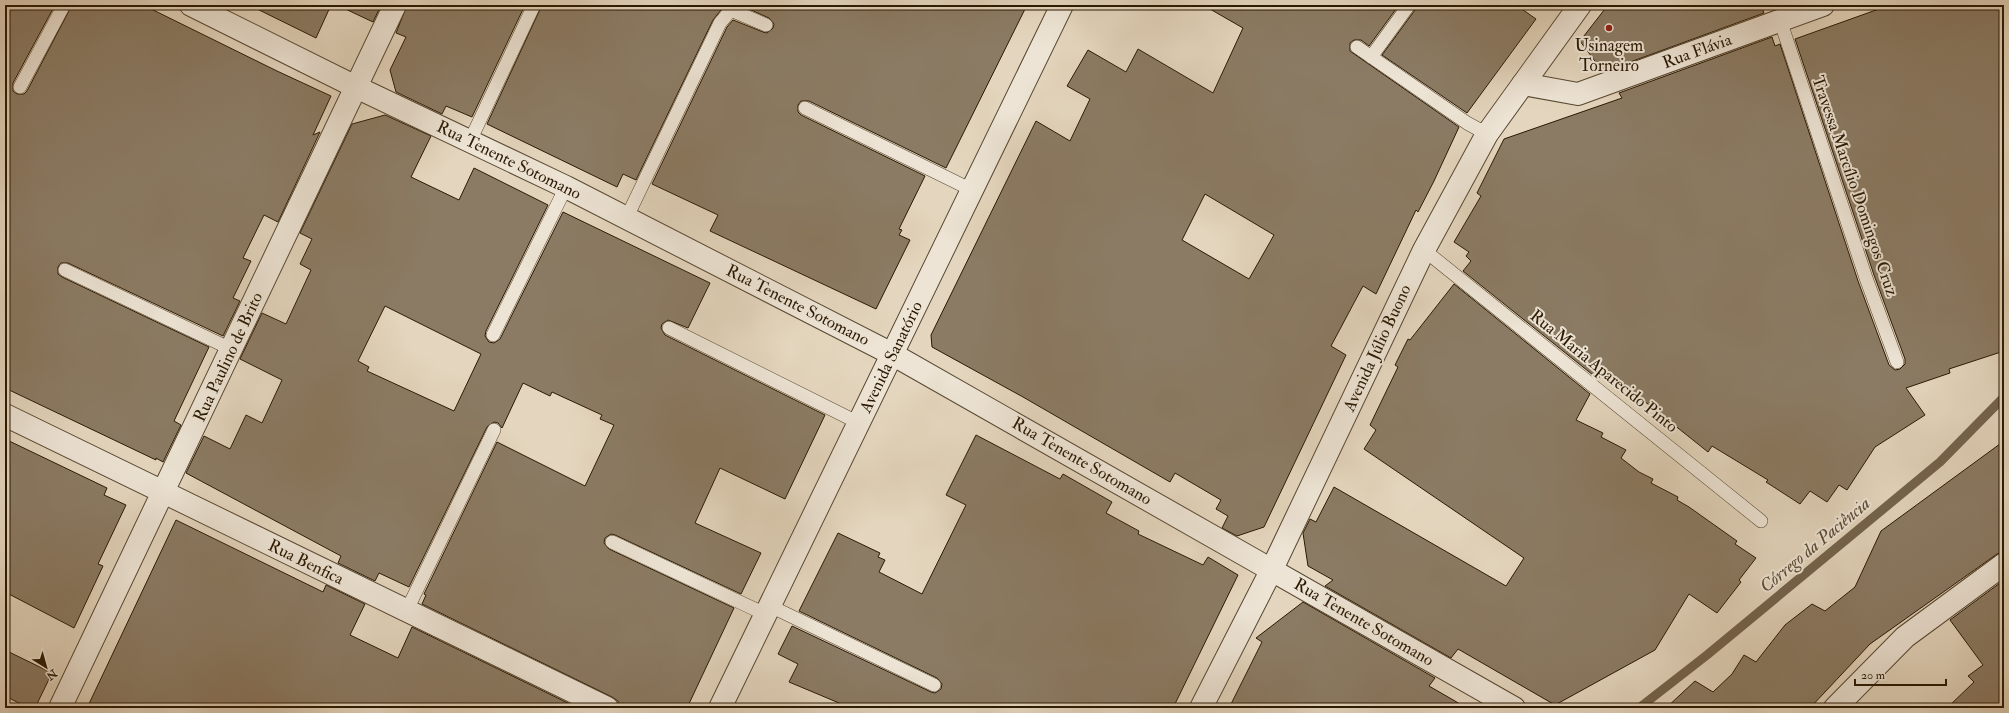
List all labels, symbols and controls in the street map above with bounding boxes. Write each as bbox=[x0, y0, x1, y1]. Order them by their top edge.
marker: Usinagem Torneiro bbox=[1604, 23, 1614, 33]
street label: Rua Flávia bbox=[1660, 28, 1735, 73]
place label: Usinagem Torneiro bbox=[1575, 35, 1643, 76]
street label: Travessa Marcílio Domingos Cruz bbox=[1807, 73, 1903, 299]
street label: Rua Tenente Sotomano bbox=[433, 116, 585, 204]
street label: Rua Tenente Sotomano bbox=[723, 260, 873, 350]
street label: Avenida Júlio Buono bbox=[1338, 281, 1417, 416]
street label: Rua Paulino de Brito bbox=[189, 289, 267, 425]
street label: Avenida Sanatório bbox=[854, 298, 927, 417]
street label: Rua Maria Aparecido Pinto bbox=[1525, 305, 1682, 438]
street label: Rua Tenente Sotomano bbox=[1008, 412, 1156, 510]
water label: Córrego da Paciência bbox=[1755, 492, 1875, 598]
street label: Rua Benfica bbox=[265, 535, 348, 590]
street label: Rua Tenente Sotomano bbox=[1290, 573, 1438, 671]
north arrow bbox=[26, 647, 66, 687]
scale bar bbox=[1855, 661, 1946, 687]
text: N bbox=[43, 666, 60, 683]
text: 20 m bbox=[1861, 668, 1886, 683]

